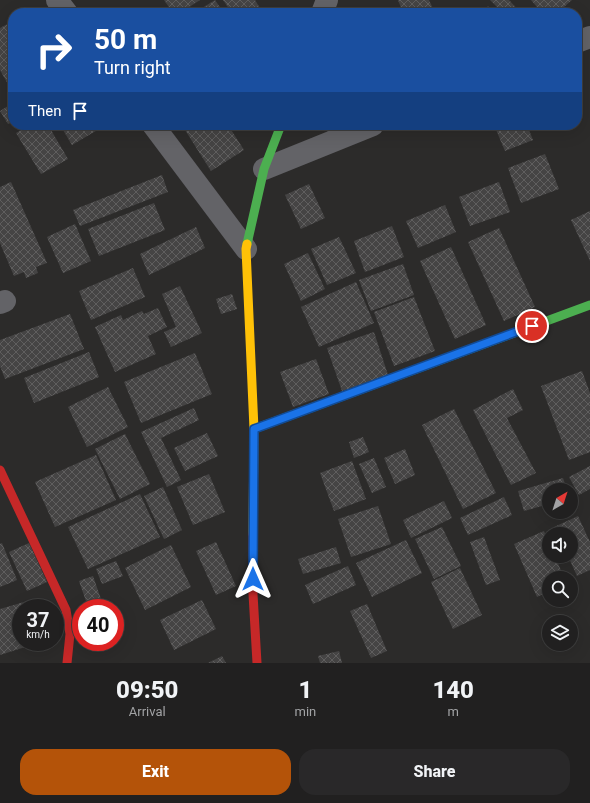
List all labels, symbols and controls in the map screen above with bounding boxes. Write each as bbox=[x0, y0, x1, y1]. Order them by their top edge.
text: 50 m bbox=[94, 23, 157, 56]
icon: right bbox=[28, 24, 80, 76]
text: Turn right bbox=[94, 57, 171, 78]
icon: arrive bbox=[69, 100, 91, 122]
text: Then bbox=[28, 102, 61, 120]
pin bbox=[515, 309, 549, 343]
icon: arrive bbox=[521, 315, 543, 337]
north arrow bbox=[542, 483, 578, 519]
map controls bbox=[542, 483, 578, 651]
button: sound bbox=[542, 527, 578, 563]
position arrow bbox=[232, 558, 274, 600]
button: search bbox=[542, 571, 578, 607]
speed limit sign: 40 bbox=[72, 599, 124, 651]
text: 37 bbox=[27, 608, 49, 632]
button: layers bbox=[542, 615, 578, 651]
text: km/h bbox=[26, 629, 50, 640]
text: 09:50 bbox=[116, 676, 178, 704]
text: 1 bbox=[298, 676, 312, 704]
text: 140 bbox=[432, 676, 474, 704]
text: Arrival bbox=[129, 704, 166, 719]
text: min bbox=[295, 704, 316, 719]
text: m bbox=[447, 704, 459, 719]
button: Exit bbox=[20, 749, 291, 795]
button: Share bbox=[299, 749, 570, 795]

